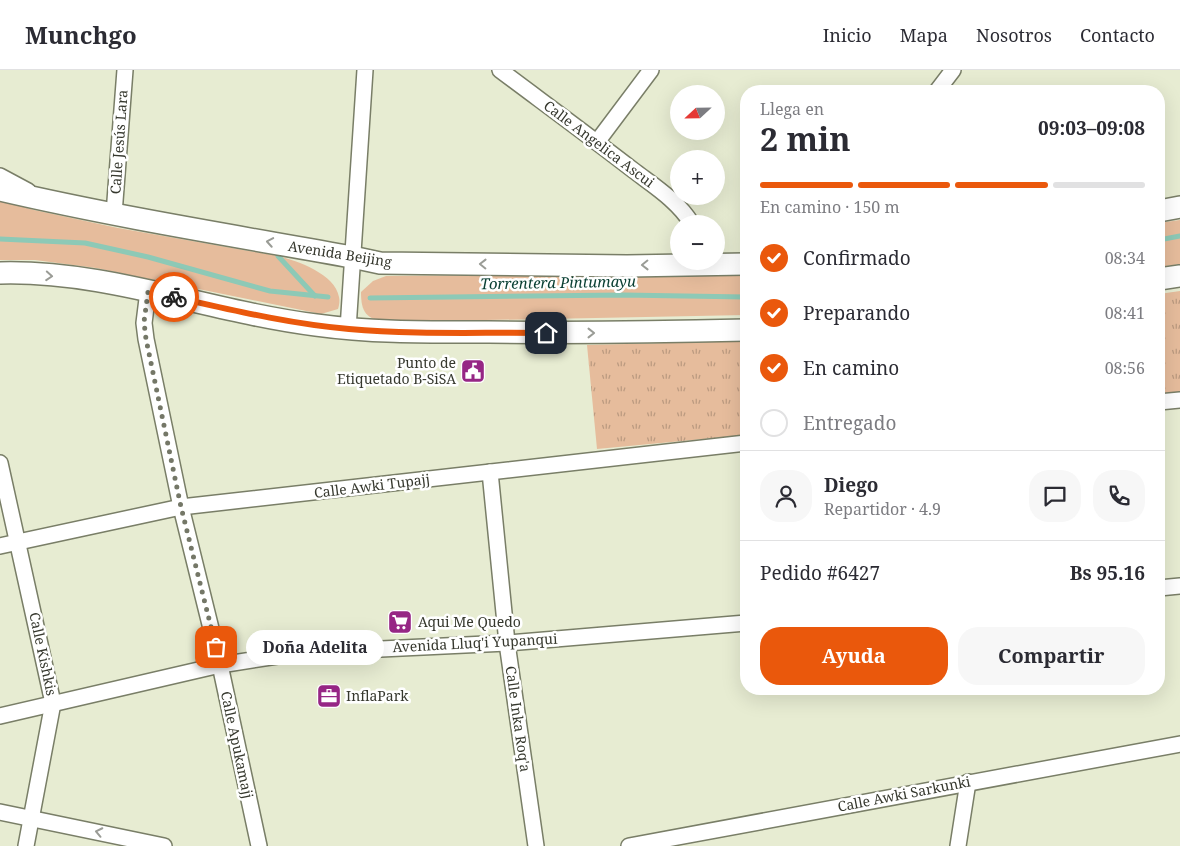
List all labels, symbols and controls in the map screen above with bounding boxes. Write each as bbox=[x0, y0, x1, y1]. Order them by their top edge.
text: Munchgo bbox=[25, 18, 137, 51]
text: Inicio bbox=[823, 23, 872, 47]
text: Mapa bbox=[900, 23, 948, 47]
text: Nosotros bbox=[976, 23, 1052, 47]
text: Contacto bbox=[1080, 23, 1155, 47]
north arrow bbox=[670, 85, 725, 140]
map controls bbox=[670, 85, 725, 270]
street label: Calle Jesús Lara bbox=[105, 89, 132, 195]
street label: Calle Angelica Ascui bbox=[540, 96, 659, 192]
text: Llega en bbox=[760, 98, 824, 120]
text: 09:03–09:08 bbox=[1038, 115, 1145, 141]
text: 2 min bbox=[760, 117, 851, 160]
button: + bbox=[670, 150, 725, 205]
text: En camino · 150 m bbox=[760, 196, 900, 218]
button: − bbox=[670, 215, 725, 270]
street label: Avenida Beijing bbox=[287, 236, 394, 271]
one-way arrow bbox=[265, 237, 274, 247]
icon: check bbox=[760, 244, 788, 272]
text: Confirmado bbox=[803, 245, 911, 271]
text: 08:34 bbox=[1105, 247, 1145, 269]
one-way arrow bbox=[478, 259, 486, 269]
one-way arrow bbox=[641, 260, 648, 270]
one-way arrow bbox=[45, 270, 53, 281]
water label: Torrentera Pintumayu bbox=[480, 271, 636, 293]
courier bbox=[149, 272, 199, 322]
icon: bike bbox=[160, 283, 188, 311]
icon: check bbox=[760, 299, 788, 327]
text: Preparando bbox=[803, 300, 910, 326]
text: 08:41 bbox=[1105, 302, 1145, 324]
pin bbox=[525, 312, 567, 354]
icon: home bbox=[532, 319, 560, 347]
one-way arrow bbox=[588, 328, 595, 338]
place label: Punto de Etiquetado B-SiSA bbox=[337, 353, 456, 388]
icon: check bbox=[760, 354, 788, 382]
text: En camino bbox=[803, 355, 899, 381]
text: 08:56 bbox=[1105, 357, 1145, 379]
public building icon: Punto de Etiquetado B-SiSA bbox=[460, 358, 486, 384]
text: Entregado bbox=[803, 410, 896, 436]
street label: Calle Awki Tupajj bbox=[313, 469, 431, 502]
button: person bbox=[760, 470, 812, 522]
button: chat bbox=[1029, 470, 1081, 522]
button: phone bbox=[1093, 470, 1145, 522]
text: Diego bbox=[824, 472, 878, 498]
text: Repartidor · 4.9 bbox=[824, 498, 941, 520]
text: Pedido #6427 bbox=[760, 560, 880, 586]
text: Bs 95.16 bbox=[1070, 560, 1145, 586]
supermarket icon: Aqui Me Quedo bbox=[387, 609, 413, 635]
street label: Calle Kishkis bbox=[25, 610, 62, 697]
place label: Aqui Me Quedo bbox=[418, 612, 521, 631]
pin bbox=[195, 626, 237, 668]
button: Ayuda bbox=[760, 627, 948, 685]
button: Compartir bbox=[958, 627, 1145, 685]
street label: Avenida Lluq'i Yupanqui bbox=[392, 629, 558, 656]
callout: Doña Adelita bbox=[246, 630, 384, 664]
icon: bag bbox=[202, 633, 230, 661]
text: Doña Adelita bbox=[262, 636, 368, 658]
street label: Calle Inka Roq'a bbox=[502, 665, 535, 773]
office icon: InflaPark bbox=[316, 683, 342, 709]
place label: InflaPark bbox=[346, 686, 409, 705]
street label: Calle Apukamajj bbox=[217, 689, 258, 800]
street label: Calle Awki Sarkunki bbox=[836, 771, 972, 816]
one-way arrow bbox=[95, 828, 104, 838]

